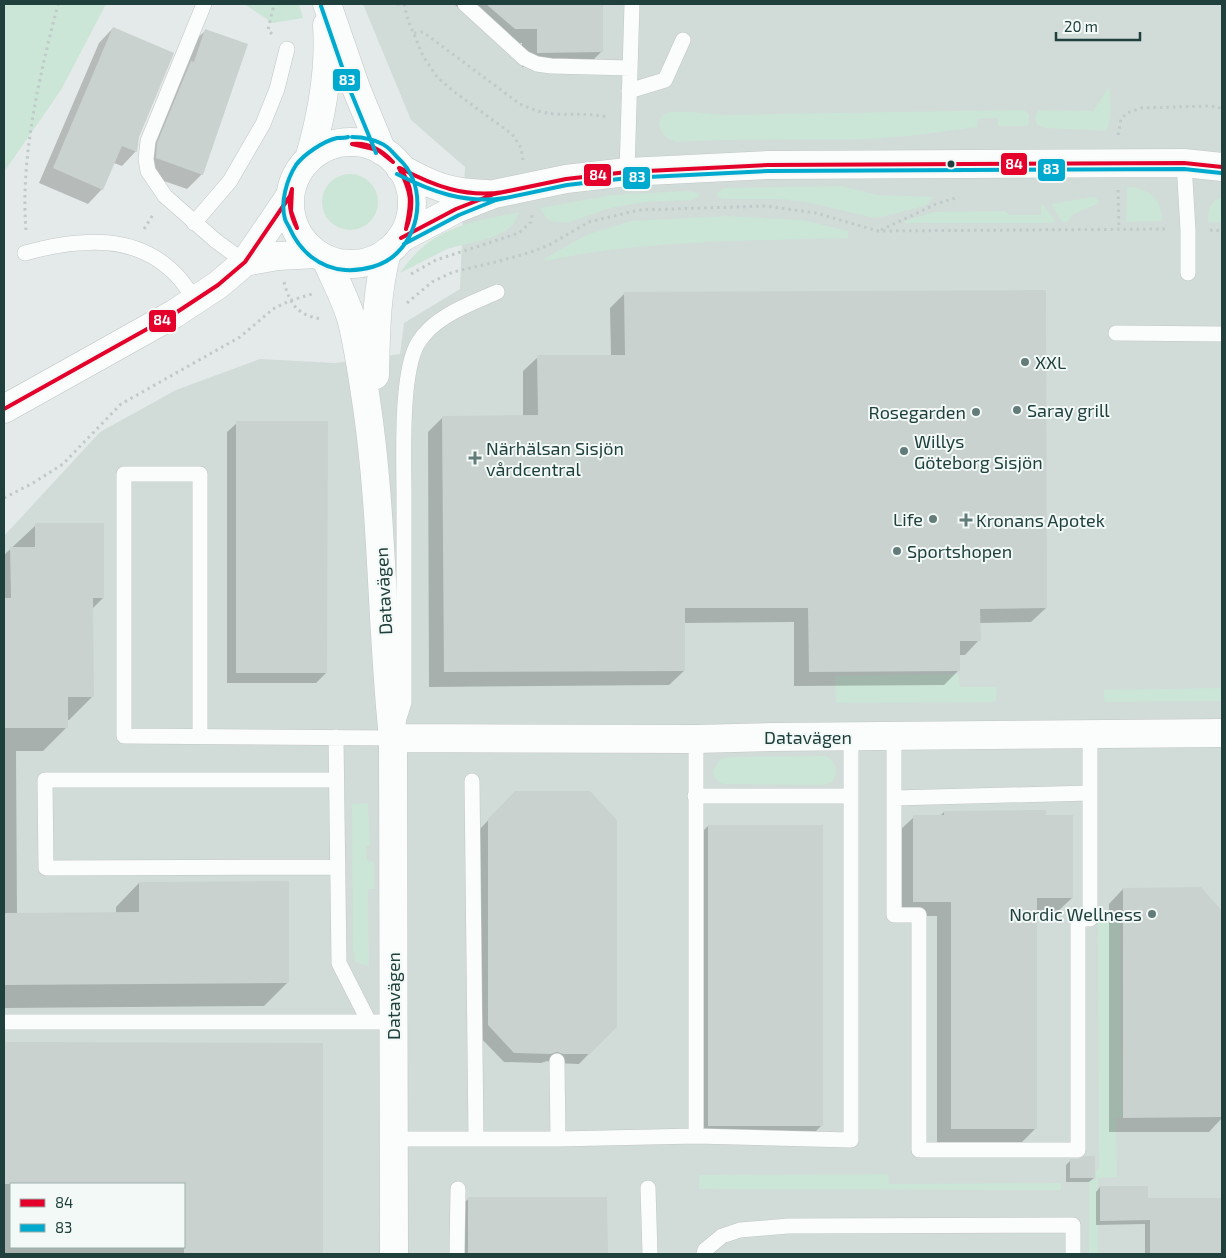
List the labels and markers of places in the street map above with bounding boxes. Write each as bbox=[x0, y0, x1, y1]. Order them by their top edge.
unlabelled marker bbox=[946, 159, 956, 169]
place label: XXL bbox=[1035, 351, 1066, 373]
marker: XXL bbox=[1019, 356, 1031, 368]
place label: Saray grill bbox=[1027, 399, 1110, 421]
place label: Rosegarden bbox=[869, 401, 966, 423]
marker: Saray grill bbox=[1011, 404, 1023, 416]
marker: Rosegarden bbox=[970, 406, 982, 418]
place label: Willys Göteborg Sisjön bbox=[914, 430, 1043, 473]
place label: Närhälsan Sisjön vårdcentral bbox=[486, 437, 624, 480]
marker: Willys Göteborg Sisjön bbox=[898, 445, 910, 457]
marker: Närhälsan Sisjön vårdcentral bbox=[468, 451, 482, 465]
place label: Life bbox=[893, 508, 923, 530]
place label: Kronans Apotek bbox=[976, 509, 1105, 531]
marker: Life bbox=[927, 513, 939, 525]
marker: Kronans Apotek bbox=[960, 514, 972, 526]
place label: Sportshopen bbox=[907, 540, 1012, 562]
marker: Sportshopen bbox=[891, 545, 903, 557]
place label: Nordic Wellness bbox=[1009, 903, 1142, 925]
marker: Nordic Wellness bbox=[1146, 908, 1158, 920]

